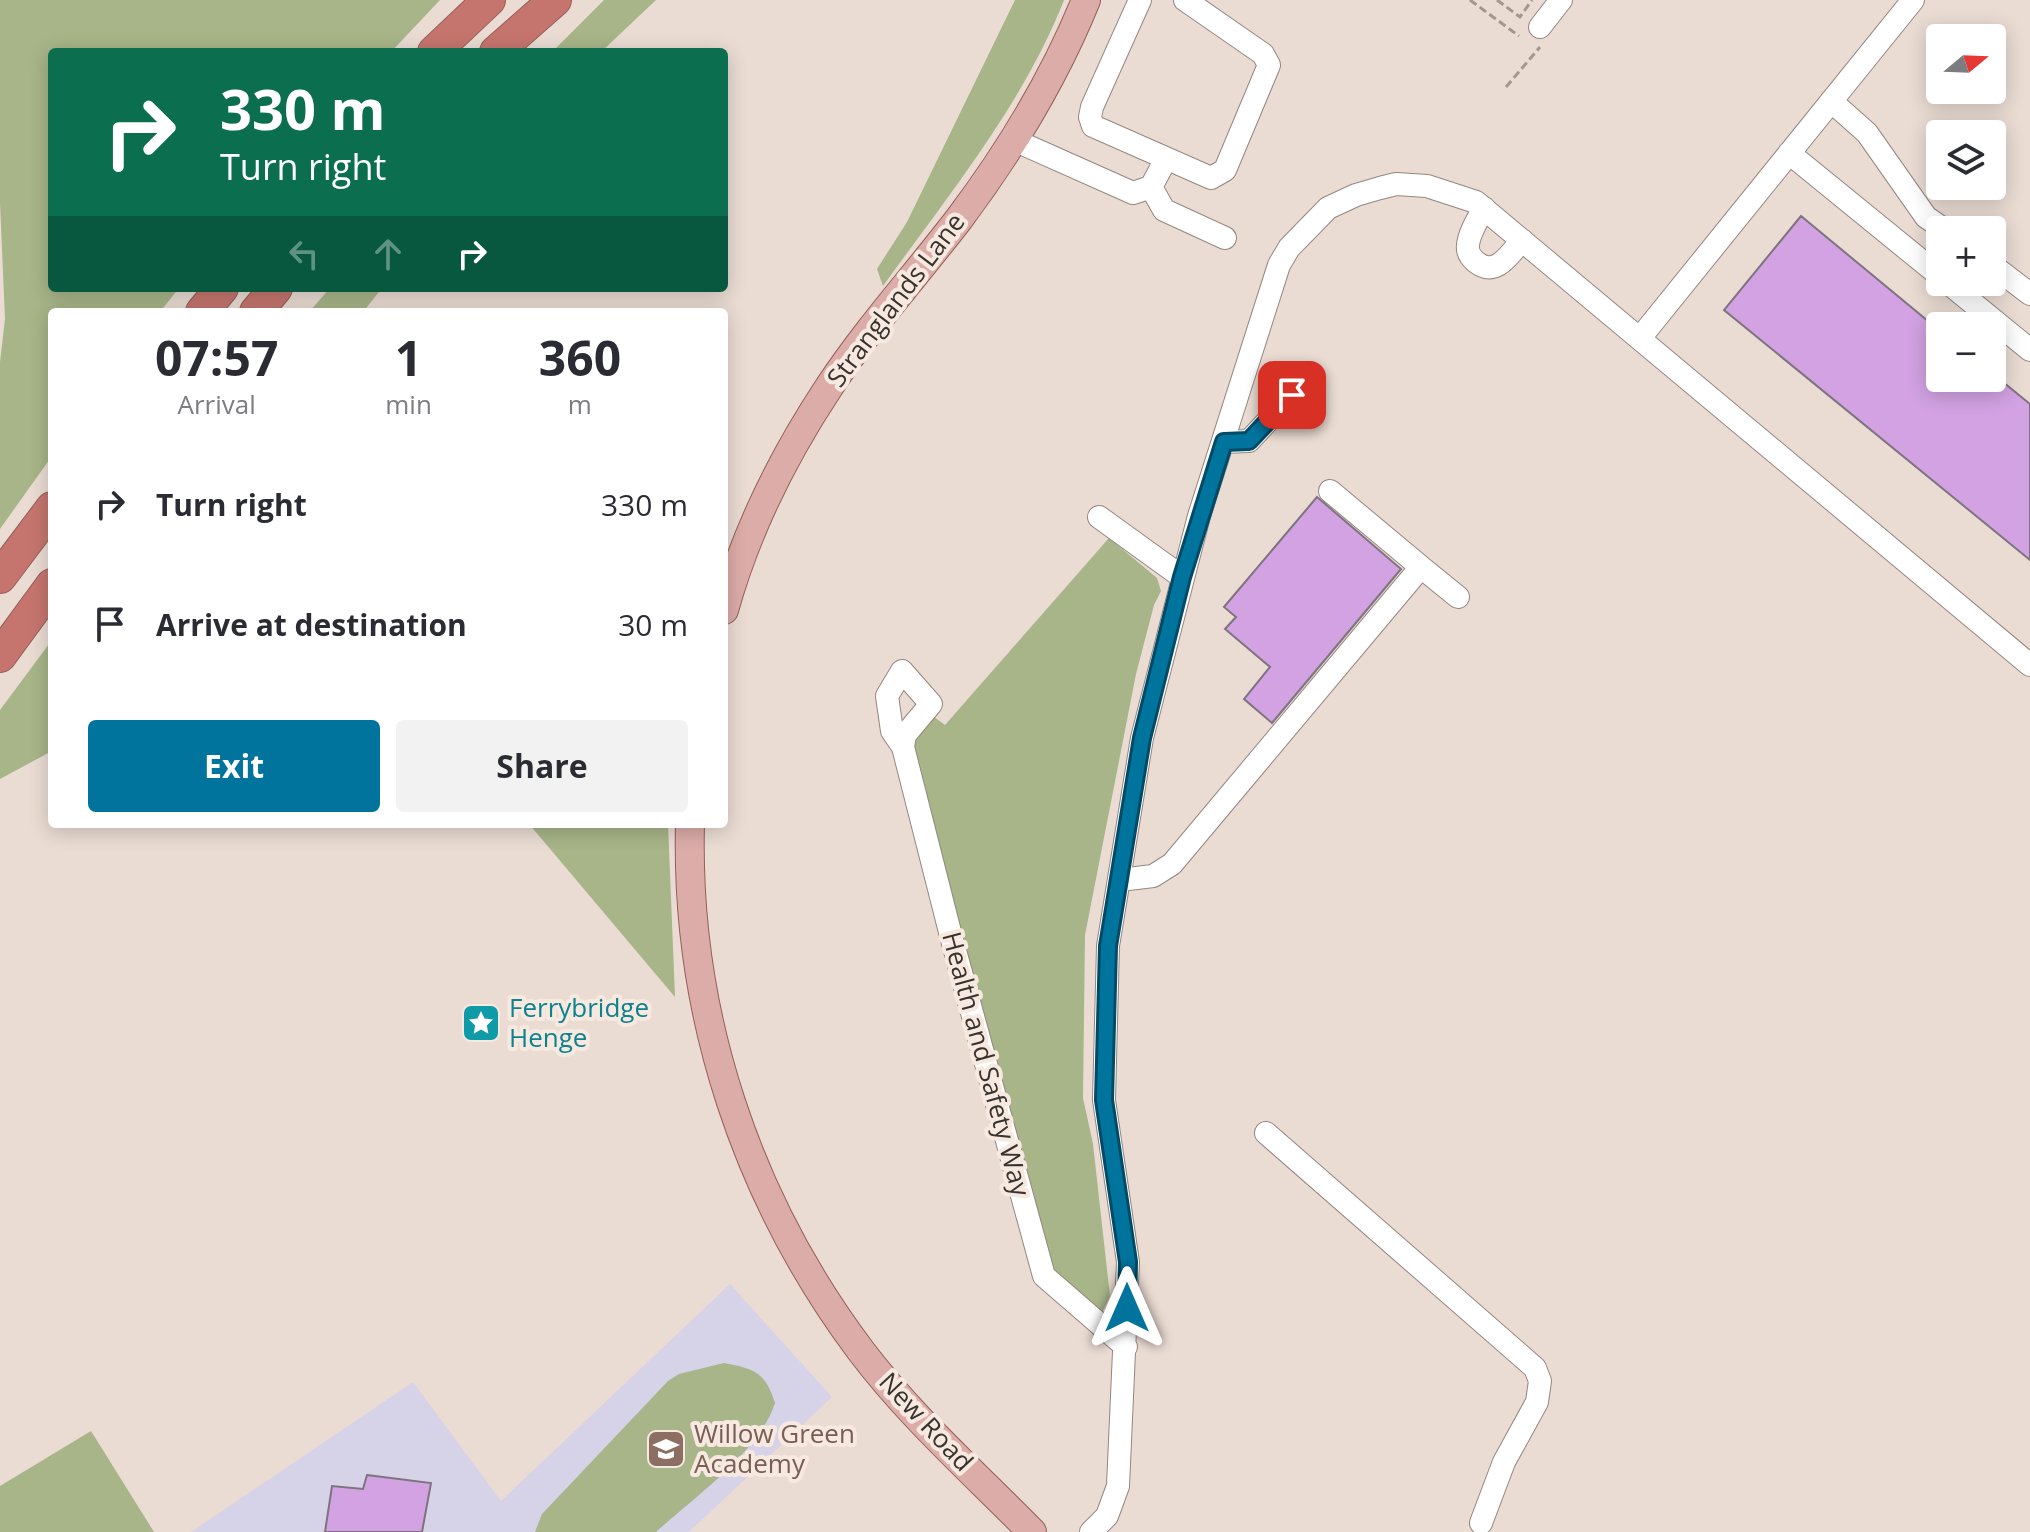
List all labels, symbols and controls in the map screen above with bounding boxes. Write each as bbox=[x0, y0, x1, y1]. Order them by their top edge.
north arrow bbox=[1926, 24, 2006, 104]
map controls bbox=[1926, 24, 2006, 392]
text: 330 m bbox=[220, 70, 386, 146]
icon: right bbox=[88, 80, 192, 184]
button: layers bbox=[1926, 120, 2006, 200]
text: Turn right bbox=[220, 142, 386, 191]
street label: Stranglands Lane bbox=[818, 205, 973, 394]
button: + bbox=[1926, 216, 2006, 296]
icon: left bbox=[282, 232, 326, 276]
icon: ahead bbox=[366, 232, 410, 276]
icon: right bbox=[450, 232, 494, 276]
button: − bbox=[1926, 312, 2006, 392]
text: 07:57 bbox=[155, 325, 278, 390]
text: 1 bbox=[395, 325, 422, 390]
text: 360 bbox=[539, 325, 621, 390]
pin bbox=[1258, 361, 1326, 429]
icon: arrive bbox=[1270, 373, 1314, 417]
text: Arrival bbox=[177, 386, 256, 422]
text: min bbox=[385, 386, 432, 422]
text: m bbox=[568, 386, 592, 422]
icon: right bbox=[88, 482, 132, 526]
text: Turn right bbox=[156, 484, 307, 525]
text: 330 m bbox=[601, 484, 688, 525]
icon: arrive bbox=[88, 602, 132, 646]
text: Arrive at destination bbox=[156, 604, 467, 645]
text: 30 m bbox=[618, 604, 688, 645]
button: Exit bbox=[88, 720, 380, 812]
button: Share bbox=[396, 720, 688, 812]
street label: Health and Safety Way bbox=[934, 928, 1040, 1201]
place label: Ferrybridge Henge bbox=[509, 989, 649, 1055]
place icon: Ferrybridge Henge bbox=[460, 1002, 502, 1044]
position arrow bbox=[1085, 1266, 1169, 1350]
street label: New Road bbox=[872, 1364, 982, 1479]
place label: Willow Green Academy bbox=[694, 1415, 855, 1481]
school or university icon: Willow Green Academy bbox=[645, 1428, 687, 1470]

